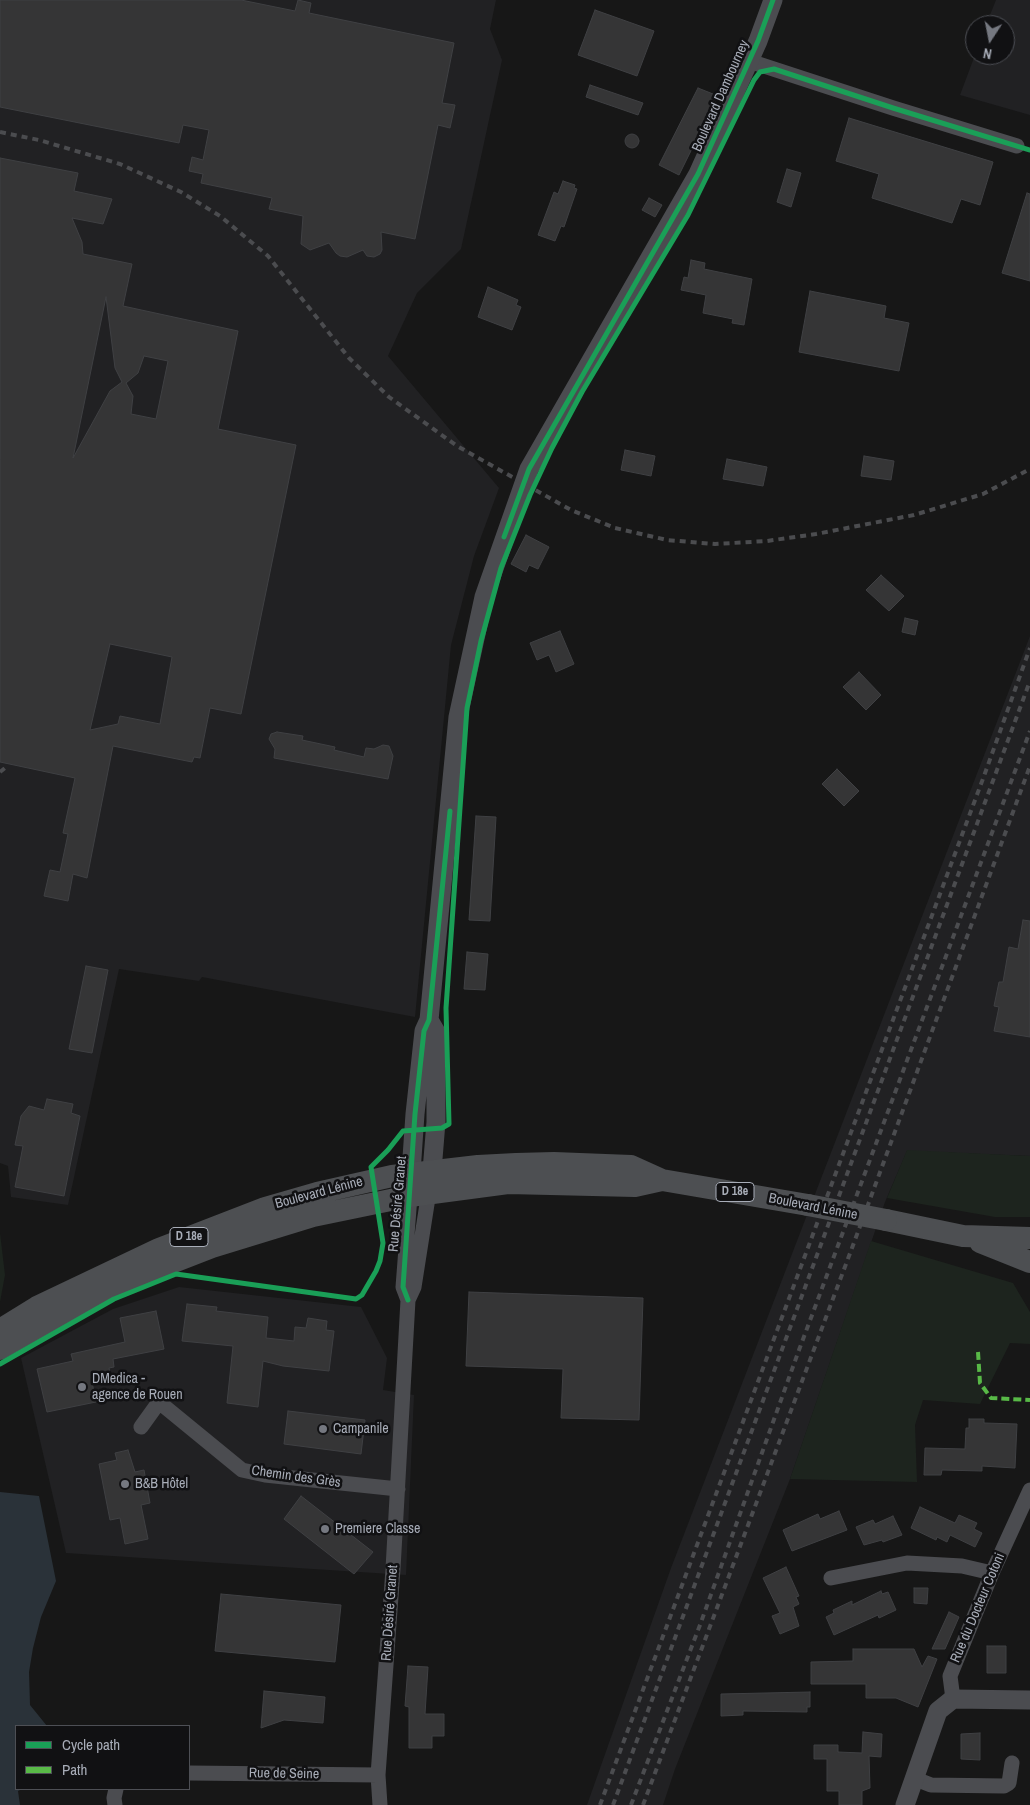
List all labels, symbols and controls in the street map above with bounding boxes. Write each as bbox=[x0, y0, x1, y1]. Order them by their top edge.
north arrow bbox=[965, 15, 1015, 65]
street label: Boulevard Dambourney bbox=[689, 37, 753, 155]
text: N bbox=[982, 44, 993, 63]
street label: Rue Désiré Granet bbox=[385, 1155, 411, 1253]
street label: Boulevard Lénine bbox=[273, 1173, 365, 1213]
road number: D 18e bbox=[716, 1182, 754, 1202]
street label: Boulevard Lénine bbox=[767, 1190, 859, 1224]
road number: D 18e bbox=[170, 1228, 208, 1246]
place label: DMedica - agence de Rouen bbox=[92, 1371, 183, 1404]
marker: DMedica - agence de Rouen bbox=[76, 1381, 88, 1393]
place label: Campanile bbox=[333, 1421, 389, 1437]
marker: Campanile bbox=[317, 1423, 329, 1435]
street label: Chemin des Grès bbox=[250, 1462, 342, 1492]
place label: B&B Hôtel bbox=[135, 1476, 188, 1492]
marker: B&B Hôtel bbox=[119, 1478, 131, 1490]
place label: Premiere Classe bbox=[335, 1521, 420, 1537]
marker: Premiere Classe bbox=[319, 1523, 331, 1535]
street label: Rue du Docteur Cotoni bbox=[947, 1551, 1009, 1665]
street label: Rue Désiré Granet bbox=[378, 1564, 402, 1662]
legend bbox=[15, 1725, 190, 1790]
text: Cycle path bbox=[62, 1734, 120, 1755]
text: Path bbox=[62, 1759, 87, 1780]
street label: Rue de Seine bbox=[249, 1765, 319, 1783]

